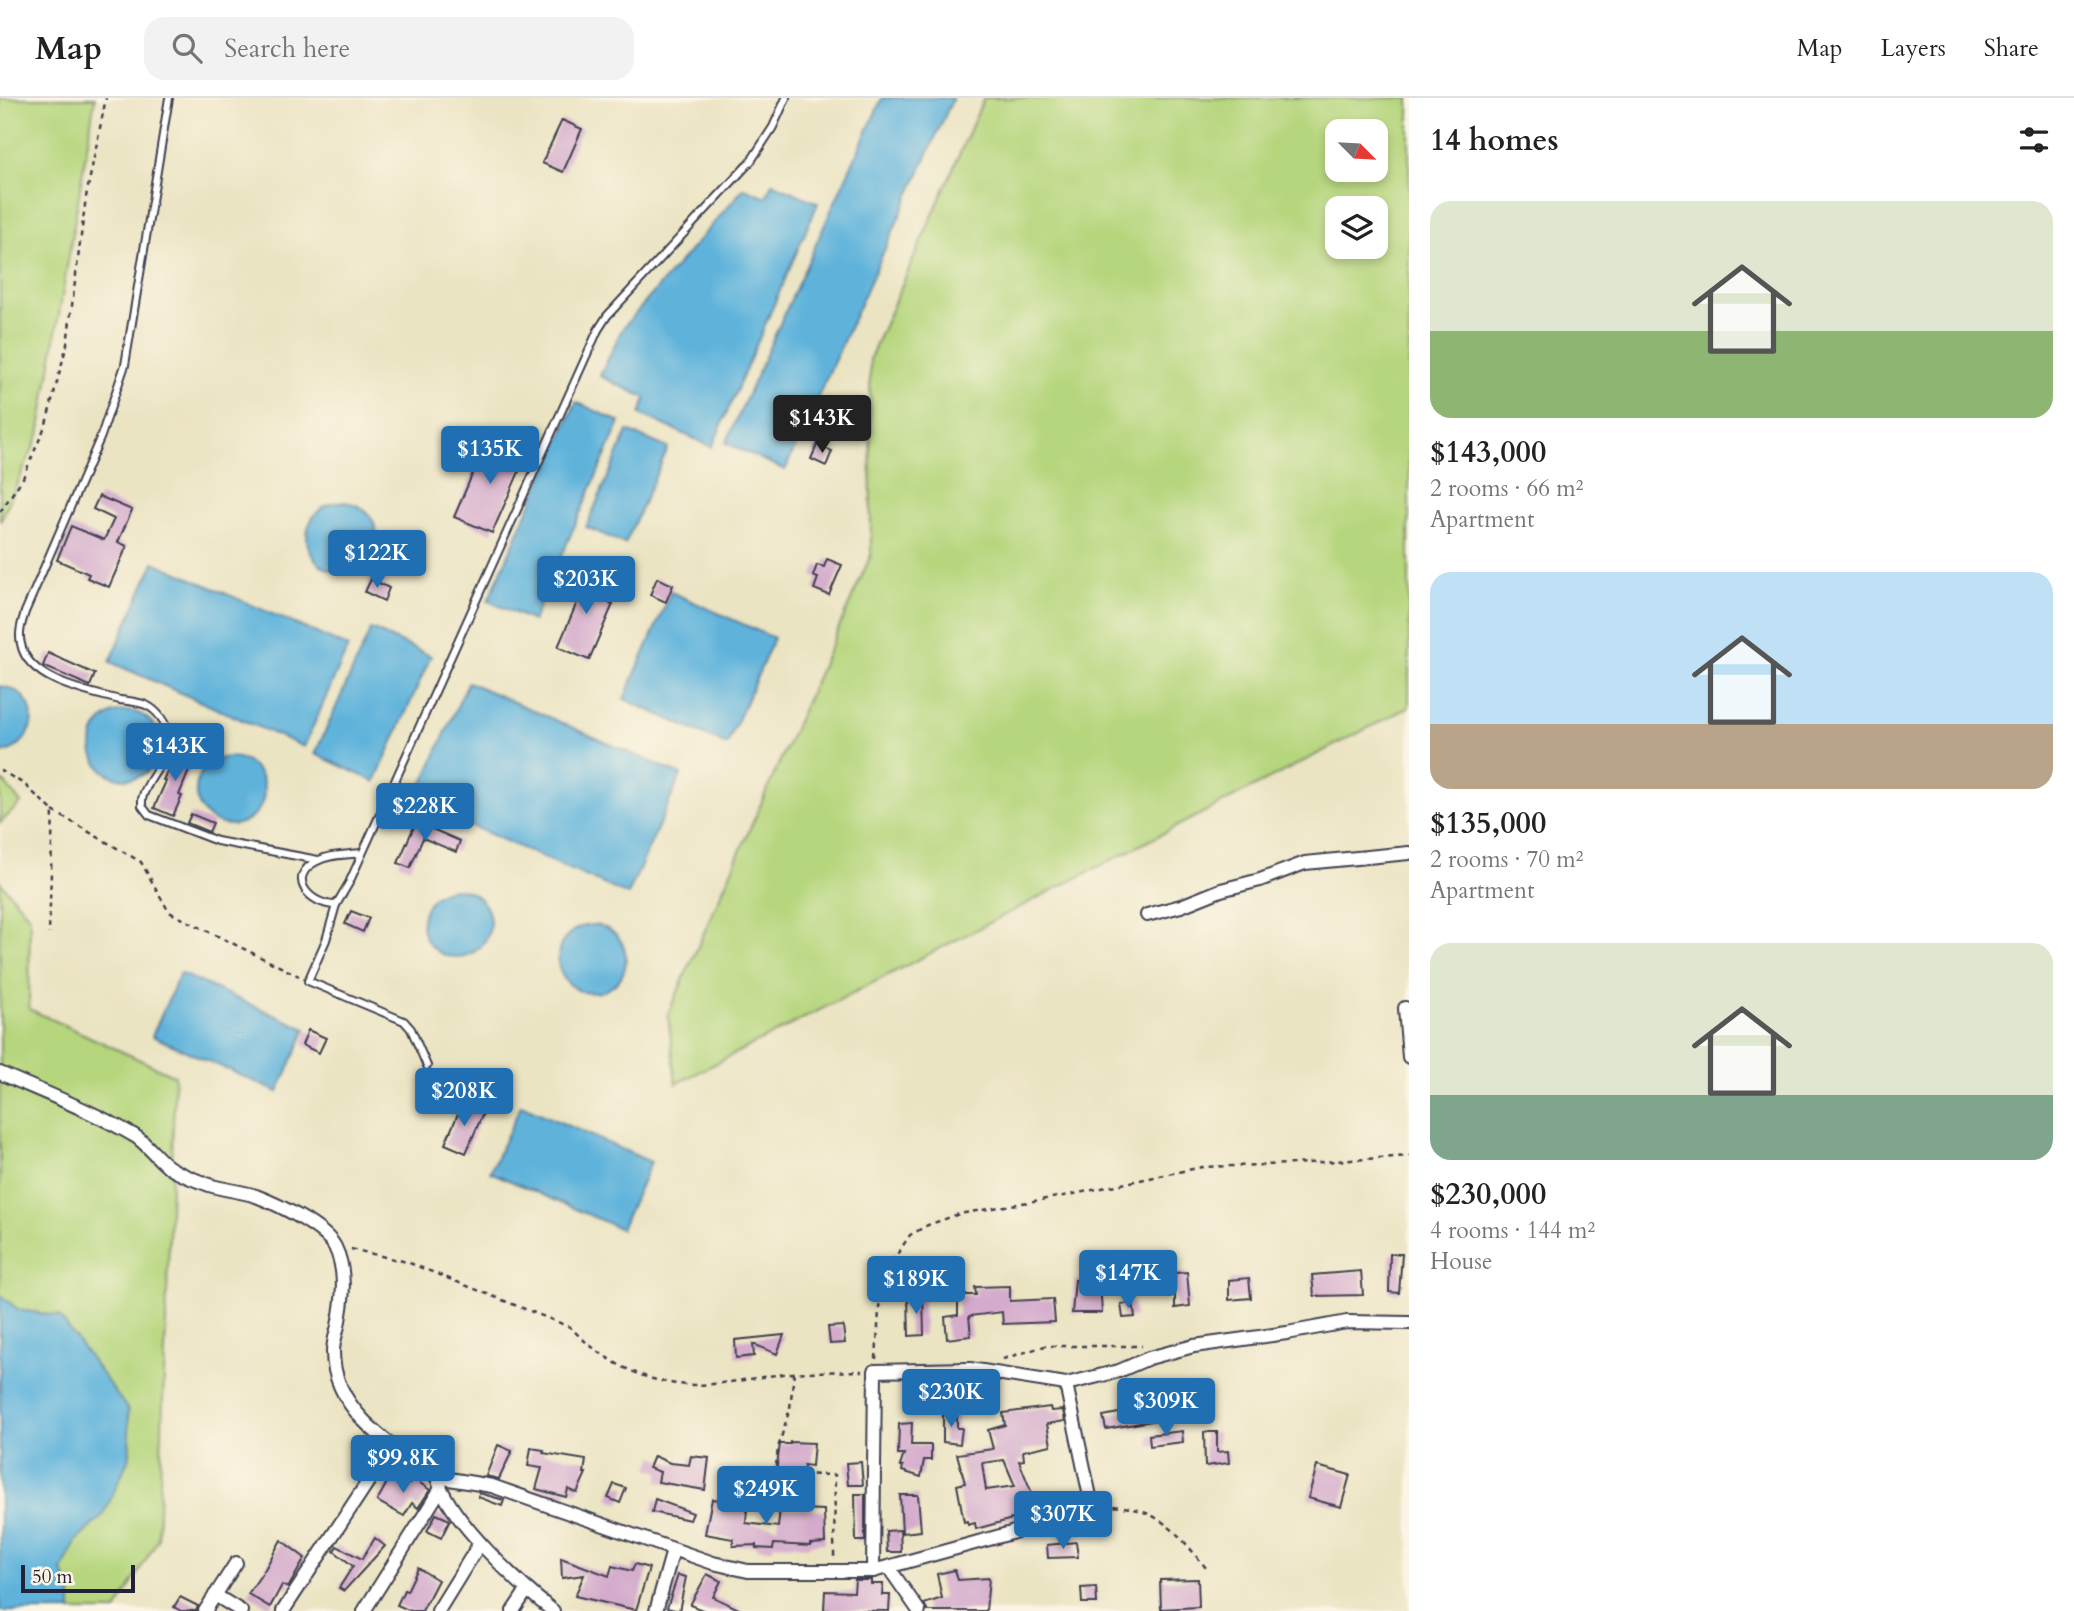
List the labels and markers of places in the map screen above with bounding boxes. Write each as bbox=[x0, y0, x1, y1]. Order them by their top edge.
pin: $143K bbox=[773, 396, 871, 455]
pin: $135K bbox=[441, 426, 539, 486]
pin: $122K bbox=[328, 531, 426, 590]
pin: $203K bbox=[537, 556, 635, 616]
pin: $143K bbox=[126, 724, 224, 783]
pin: $228K bbox=[376, 784, 474, 843]
pin: $208K bbox=[415, 1068, 513, 1128]
pin: $147K bbox=[1079, 1250, 1177, 1310]
pin: $189K bbox=[867, 1256, 965, 1316]
pin: $230K bbox=[902, 1370, 1000, 1429]
pin: $309K bbox=[1117, 1378, 1215, 1438]
pin: $99.8K bbox=[346, 1436, 460, 1495]
pin: $249K bbox=[717, 1466, 815, 1526]
pin: $307K bbox=[1014, 1492, 1112, 1551]

